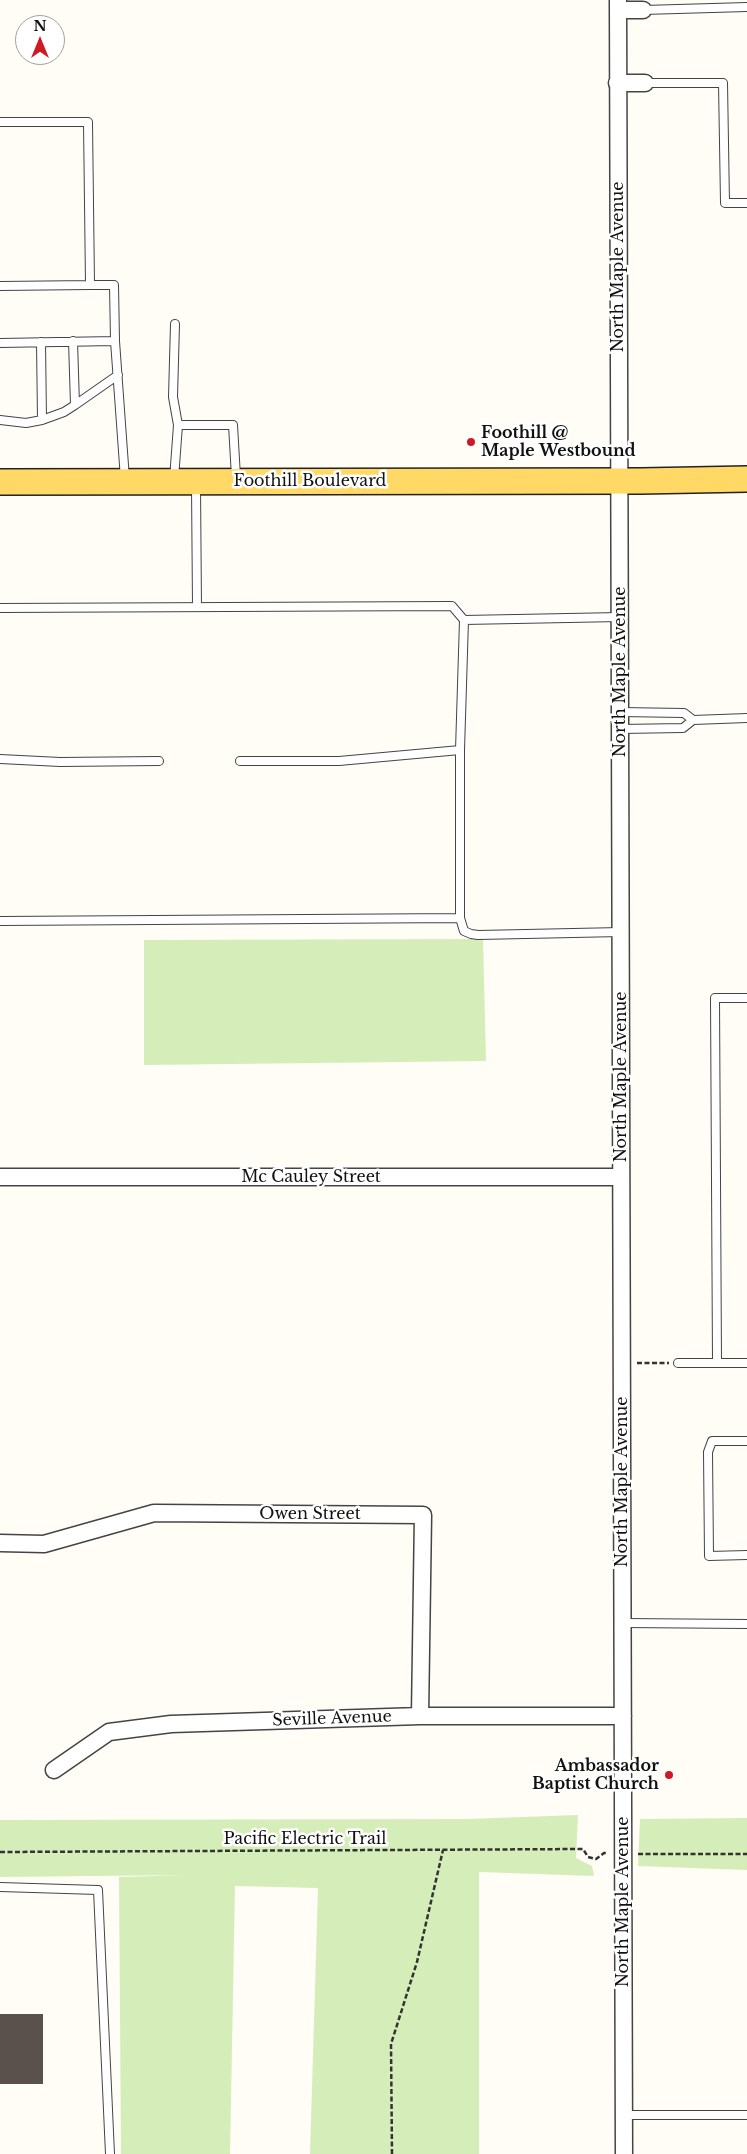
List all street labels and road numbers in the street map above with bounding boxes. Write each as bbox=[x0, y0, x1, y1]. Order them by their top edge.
street label: North Maple Avenue bbox=[608, 182, 628, 352]
street label: Foothill Boulevard bbox=[234, 471, 386, 491]
street label: North Maple Avenue bbox=[610, 587, 630, 757]
street label: North Maple Avenue bbox=[611, 992, 631, 1162]
street label: Mc Cauley Street bbox=[241, 1167, 381, 1187]
street label: North Maple Avenue bbox=[612, 1397, 632, 1567]
street label: Owen Street bbox=[259, 1504, 361, 1524]
street label: Seville Avenue bbox=[272, 1707, 392, 1731]
street label: North Maple Avenue bbox=[613, 1817, 633, 1987]
street label: Pacific Electric Trail bbox=[224, 1829, 386, 1849]

